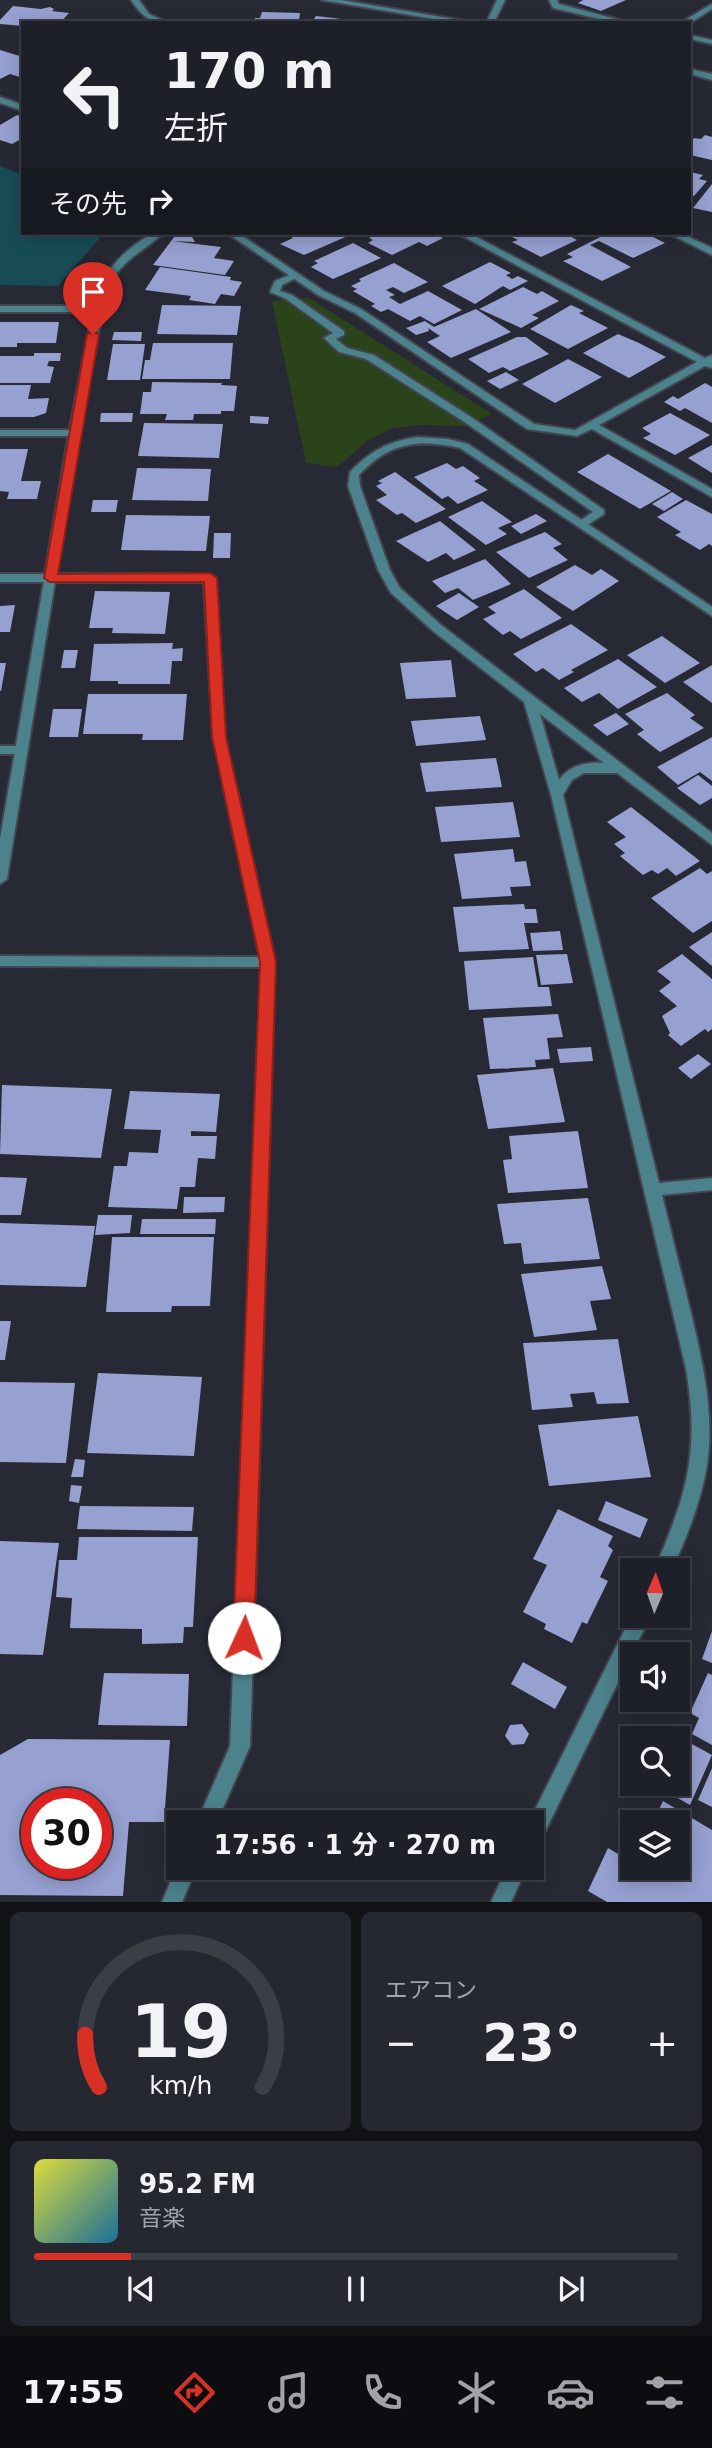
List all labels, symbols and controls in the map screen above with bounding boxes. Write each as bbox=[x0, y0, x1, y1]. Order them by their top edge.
text: 170 m bbox=[164, 43, 334, 100]
icon: left bbox=[49, 49, 140, 140]
text: 左折 bbox=[164, 109, 228, 147]
icon: right bbox=[141, 182, 179, 220]
text: その先 bbox=[49, 189, 127, 219]
pin bbox=[63, 262, 123, 334]
icon: arrive bbox=[74, 273, 112, 311]
north arrow bbox=[620, 1558, 690, 1628]
map controls bbox=[620, 1558, 690, 1880]
position arrow bbox=[207, 1601, 281, 1675]
button: sound bbox=[620, 1642, 690, 1712]
button: search bbox=[620, 1726, 690, 1796]
speed limit sign: 30 bbox=[21, 1788, 112, 1879]
button: layers bbox=[620, 1810, 690, 1880]
text: 17:56 · 1 分 · 270 m bbox=[214, 1830, 496, 1860]
text: エアコン bbox=[385, 1977, 477, 2003]
text: 19 bbox=[130, 1990, 231, 2075]
text: 23° bbox=[482, 2013, 581, 2073]
text: − bbox=[385, 2021, 417, 2065]
text: + bbox=[646, 2021, 678, 2065]
text: km/h bbox=[149, 2071, 212, 2100]
text: 95.2 FM bbox=[139, 2169, 256, 2199]
text: 音楽 bbox=[139, 2205, 185, 2231]
icon: previous bbox=[122, 2270, 160, 2308]
icon: pause bbox=[337, 2270, 375, 2308]
icon: next bbox=[552, 2270, 590, 2308]
icon: directions bbox=[170, 2368, 219, 2417]
icon: music bbox=[264, 2368, 313, 2417]
icon: phone bbox=[358, 2368, 407, 2417]
icon: climate bbox=[452, 2368, 501, 2417]
icon: car bbox=[546, 2368, 595, 2417]
icon: filters bbox=[640, 2368, 689, 2417]
text: 17:55 bbox=[23, 2373, 124, 2411]

